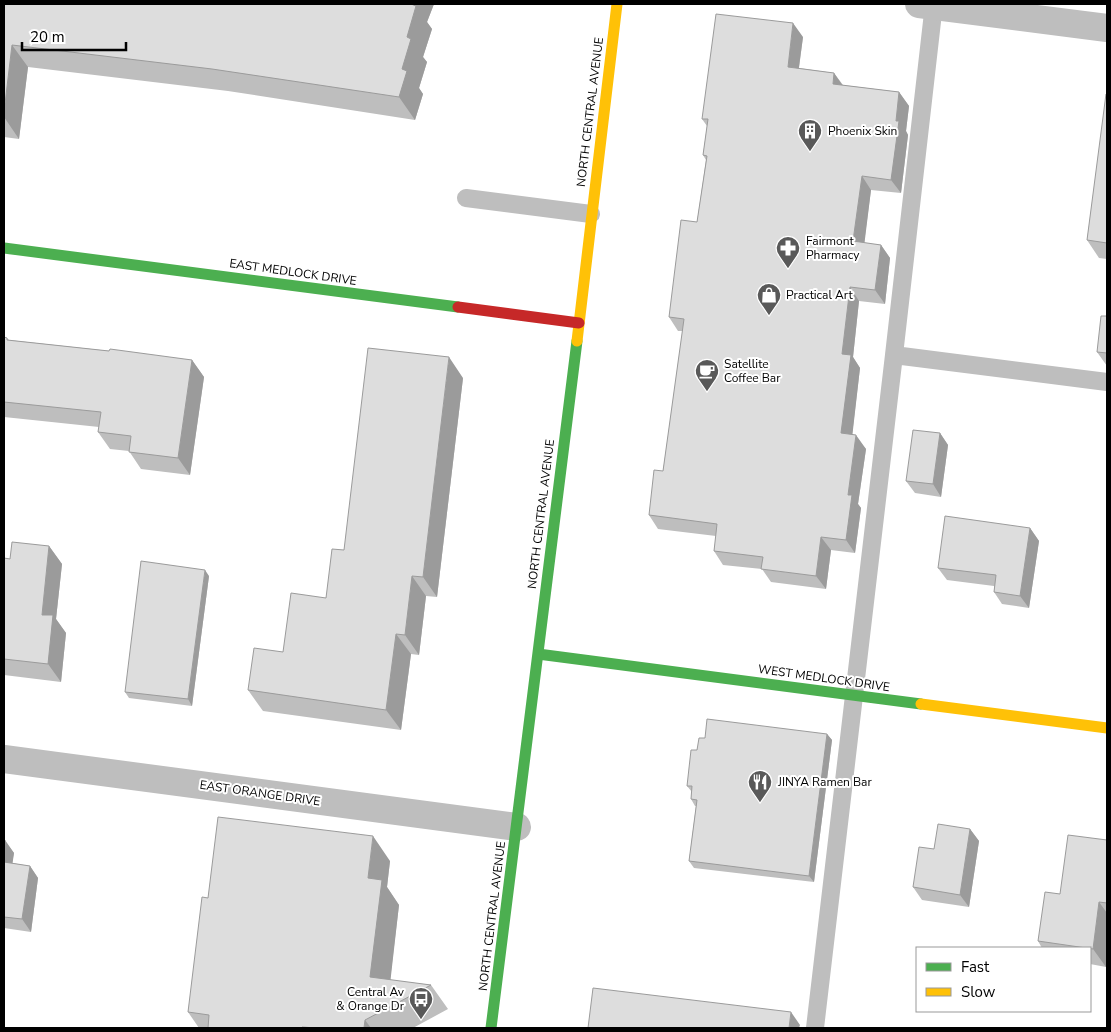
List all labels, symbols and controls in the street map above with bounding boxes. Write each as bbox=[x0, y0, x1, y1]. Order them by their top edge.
scale bar bbox=[22, 20, 126, 52]
text: 20 m bbox=[30, 27, 65, 47]
street label: NORTH CENTRAL AVENUE bbox=[573, 36, 607, 188]
building icon: Phoenix Skin bbox=[797, 118, 823, 152]
place label: Phoenix Skin bbox=[828, 123, 897, 139]
place label: Fairmont Pharmacy bbox=[806, 233, 860, 263]
pharmacy icon: Fairmont Pharmacy bbox=[775, 235, 801, 269]
street label: EAST MEDLOCK DRIVE bbox=[228, 255, 358, 289]
shop icon: Practical Art bbox=[756, 282, 782, 316]
place label: Practical Art bbox=[786, 287, 853, 303]
place label: Satellite Coffee Bar bbox=[724, 356, 781, 386]
cafe icon: Satellite Coffee Bar bbox=[694, 358, 720, 392]
street label: NORTH CENTRAL AVENUE bbox=[524, 438, 558, 590]
street label: WEST MEDLOCK DRIVE bbox=[757, 661, 891, 695]
restaurant icon: JINYA Ramen Bar bbox=[747, 769, 773, 803]
place label: JINYA Ramen Bar bbox=[777, 774, 872, 790]
street label: EAST ORANGE DRIVE bbox=[199, 777, 321, 809]
street label: NORTH CENTRAL AVENUE bbox=[475, 840, 509, 992]
legend bbox=[916, 947, 1091, 1012]
text: Fast bbox=[961, 957, 990, 977]
text: Slow bbox=[961, 982, 996, 1002]
place label: Central Av & Orange Dr bbox=[336, 984, 405, 1014]
bus stop icon: Central Av & Orange Dr bbox=[408, 986, 434, 1020]

